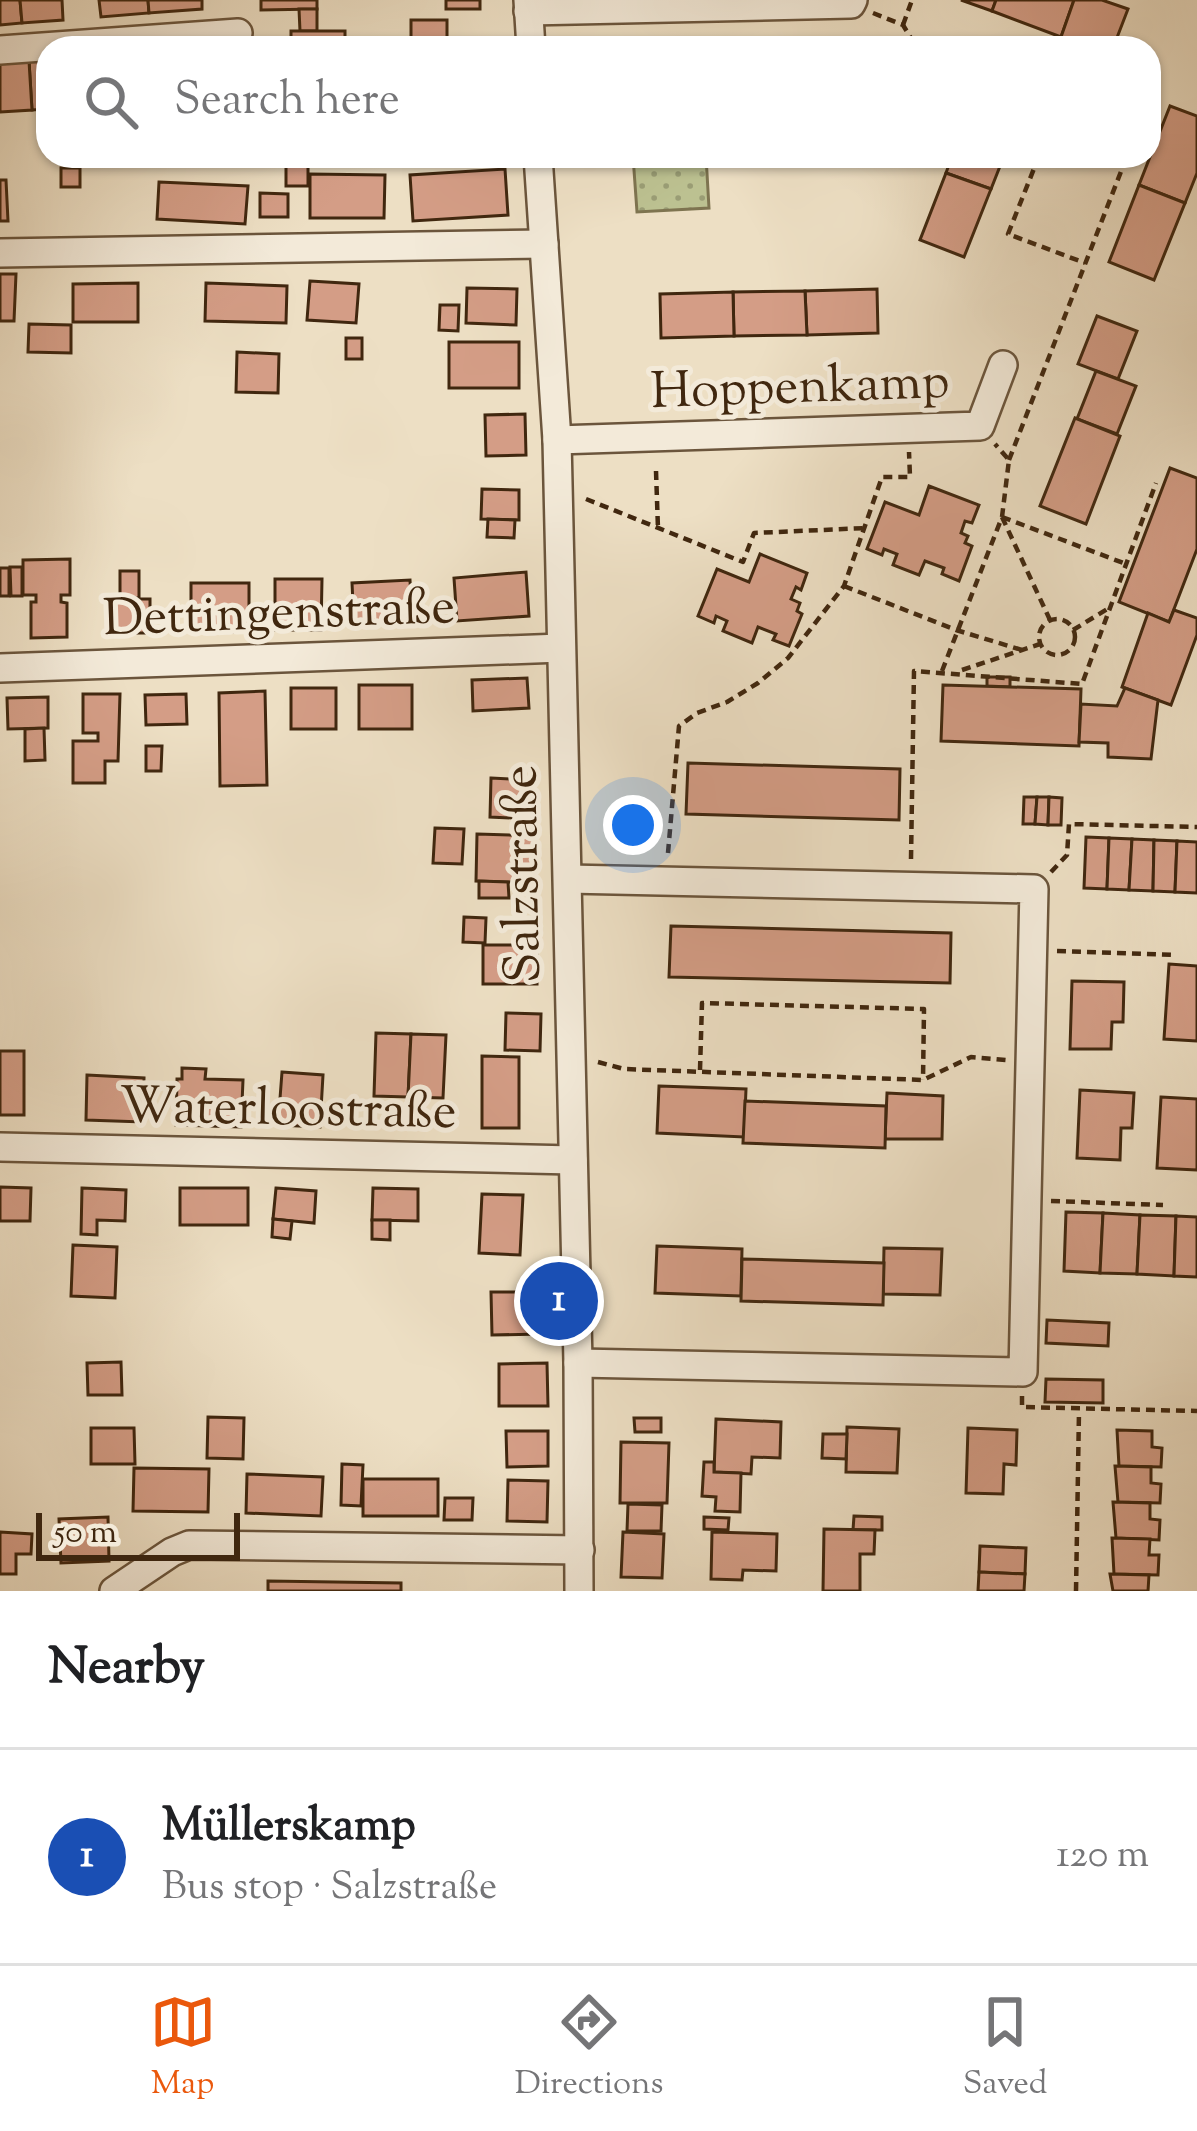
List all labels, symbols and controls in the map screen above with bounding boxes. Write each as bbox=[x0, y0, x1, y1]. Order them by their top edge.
search box bbox=[36, 36, 1161, 168]
icon: search bbox=[78, 69, 144, 135]
text: Search here bbox=[174, 70, 400, 135]
street label: Hoppenkamp bbox=[650, 348, 951, 431]
street label: Dettingenstraße bbox=[102, 573, 456, 658]
street label: Salzstraße bbox=[486, 764, 563, 984]
your location bbox=[603, 795, 663, 855]
street label: Waterloostraße bbox=[119, 1072, 457, 1151]
pin: 1 bbox=[520, 1256, 598, 1346]
scale bar bbox=[36, 1507, 240, 1560]
text: 50 m bbox=[54, 1510, 117, 1558]
text: Nearby bbox=[48, 1633, 205, 1706]
text: Müllerskamp bbox=[162, 1796, 416, 1861]
text: 1 bbox=[80, 1829, 94, 1885]
text: 120 m bbox=[1056, 1829, 1149, 1885]
text: Bus stop · Salzstraße bbox=[162, 1861, 497, 1917]
tab: Map bbox=[150, 1989, 216, 2109]
tab: Directions bbox=[515, 1989, 664, 2109]
tab: Saved bbox=[963, 1989, 1047, 2109]

